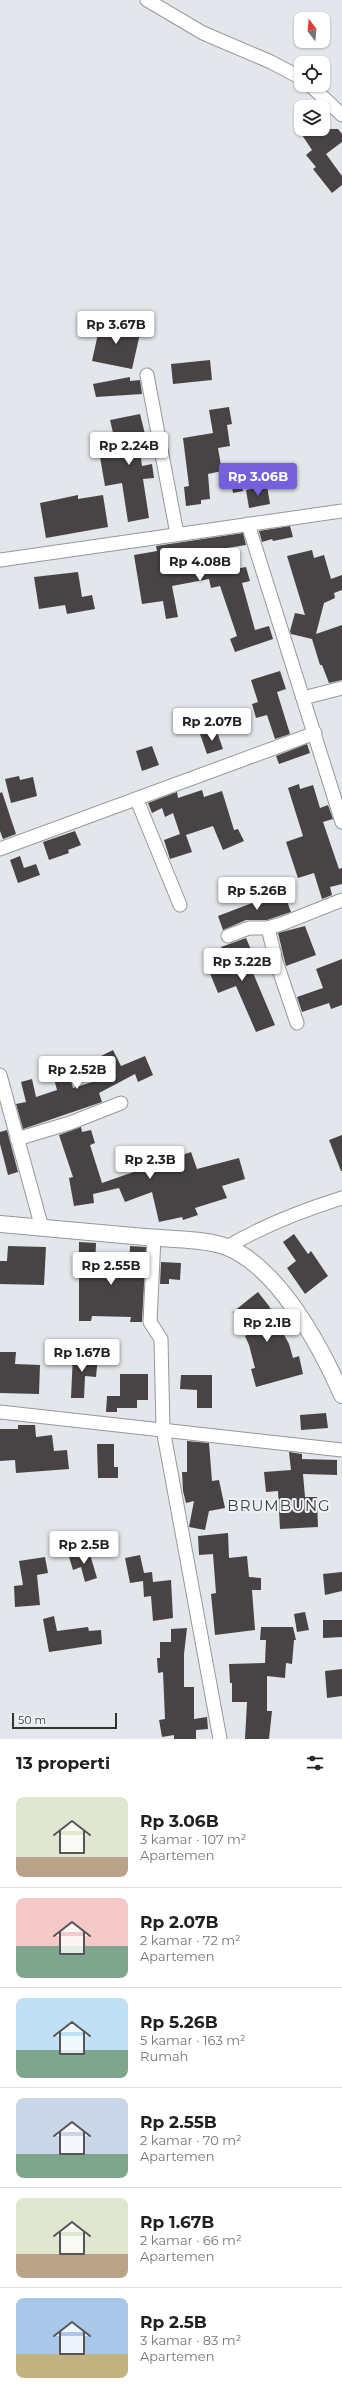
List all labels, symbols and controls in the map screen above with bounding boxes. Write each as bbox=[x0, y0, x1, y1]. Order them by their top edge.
north arrow bbox=[294, 12, 330, 48]
map controls bbox=[294, 12, 330, 136]
button: locate bbox=[294, 56, 330, 92]
button: layers bbox=[294, 100, 330, 136]
pin: Rp 3.67B bbox=[75, 311, 157, 345]
text: Rp 3.67B bbox=[86, 316, 146, 332]
pin: Rp 2.24B bbox=[88, 432, 170, 466]
text: Rp 2.24B bbox=[99, 437, 159, 453]
pin: Rp 3.06B bbox=[217, 463, 299, 497]
text: Rp 3.06B bbox=[228, 468, 288, 484]
pin: Rp 4.08B bbox=[159, 548, 241, 582]
text: Rp 4.08B bbox=[169, 553, 231, 569]
pin: Rp 2.07B bbox=[171, 708, 253, 742]
text: Rp 2.07B bbox=[182, 713, 242, 729]
pin: Rp 5.26B bbox=[216, 877, 298, 911]
text: Rp 5.26B bbox=[227, 882, 287, 898]
pin: Rp 3.22B bbox=[201, 948, 283, 982]
text: Rp 3.22B bbox=[213, 953, 271, 969]
pin: Rp 2.52B bbox=[36, 1056, 118, 1090]
text: Rp 2.52B bbox=[48, 1061, 106, 1077]
pin: Rp 2.3B bbox=[113, 1146, 187, 1180]
text: Rp 2.3B bbox=[124, 1151, 176, 1167]
pin: Rp 2.55B bbox=[70, 1252, 152, 1286]
text: Rp 2.55B bbox=[82, 1257, 140, 1273]
pin: Rp 2.1B bbox=[230, 1309, 304, 1343]
text: Rp 2.1B bbox=[243, 1314, 291, 1330]
pin: Rp 1.67B bbox=[41, 1339, 123, 1373]
text: Rp 1.67B bbox=[54, 1344, 110, 1360]
district label: BRUMBUNG bbox=[227, 1496, 331, 1515]
pin: Rp 2.5B bbox=[47, 1531, 121, 1565]
text: Rp 2.5B bbox=[58, 1536, 110, 1552]
scale bar bbox=[12, 1711, 117, 1730]
text: 50 m bbox=[18, 1713, 46, 1727]
icon: filters bbox=[304, 1752, 326, 1774]
text: 13 properti bbox=[16, 1753, 110, 1773]
text: Rp 3.06B bbox=[140, 1811, 219, 1831]
icon: home bbox=[48, 1813, 96, 1861]
text: 3 kamar · 107 m² bbox=[140, 1831, 246, 1847]
text: Apartemen bbox=[140, 1847, 215, 1863]
text: Rp 2.07B bbox=[140, 1912, 219, 1932]
icon: home bbox=[48, 1914, 96, 1962]
text: 2 kamar · 72 m² bbox=[140, 1932, 241, 1948]
text: Apartemen bbox=[140, 1948, 215, 1964]
text: Rp 5.26B bbox=[140, 2012, 218, 2032]
icon: home bbox=[48, 2014, 96, 2062]
text: 5 kamar · 163 m² bbox=[140, 2032, 246, 2048]
text: Rumah bbox=[140, 2048, 188, 2064]
text: Rp 2.55B bbox=[140, 2112, 217, 2132]
icon: home bbox=[48, 2114, 96, 2162]
text: 2 kamar · 70 m² bbox=[140, 2132, 242, 2148]
text: Apartemen bbox=[140, 2148, 215, 2164]
text: Rp 1.67B bbox=[140, 2212, 214, 2232]
icon: home bbox=[48, 2214, 96, 2262]
text: 2 kamar · 66 m² bbox=[140, 2232, 242, 2248]
text: Apartemen bbox=[140, 2248, 215, 2264]
text: Rp 2.5B bbox=[140, 2312, 207, 2332]
icon: home bbox=[48, 2314, 96, 2362]
text: 3 kamar · 83 m² bbox=[140, 2332, 241, 2348]
text: Apartemen bbox=[140, 2348, 215, 2364]

